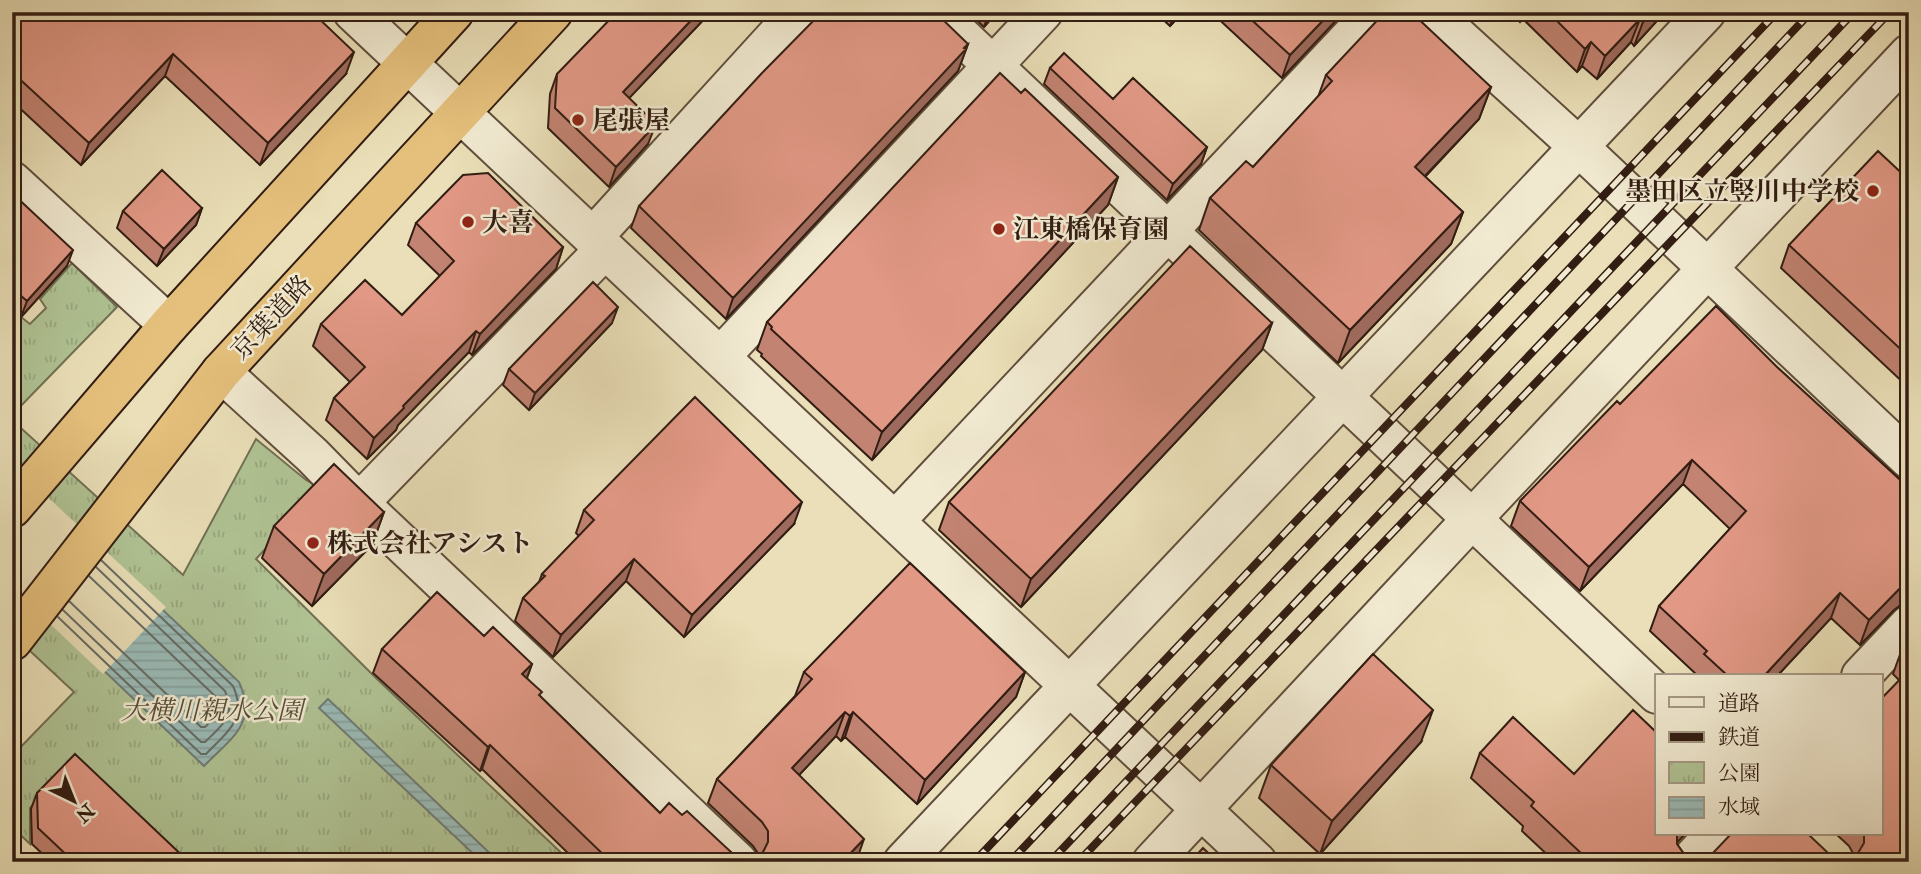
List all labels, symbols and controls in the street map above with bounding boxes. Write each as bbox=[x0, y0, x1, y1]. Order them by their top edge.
place label: 尾張屋 bbox=[592, 105, 670, 137]
marker: 尾張屋 bbox=[570, 112, 586, 128]
place label: 墨田区立竪川中学校 bbox=[1625, 176, 1859, 208]
marker: 墨田区立竪川中学校 bbox=[1865, 183, 1881, 199]
place label: 大喜 bbox=[482, 207, 534, 239]
marker: 大喜 bbox=[460, 214, 476, 230]
place label: 江東橋保育園 bbox=[1013, 214, 1169, 246]
marker: 江東橋保育園 bbox=[991, 221, 1007, 237]
street label: 京葉道路 bbox=[225, 269, 319, 367]
place label: 株式会社アシスト bbox=[327, 528, 533, 560]
marker: 株式会社アシスト bbox=[305, 535, 321, 551]
legend bbox=[1655, 674, 1882, 836]
text: 道路 bbox=[1718, 690, 1760, 717]
park label: 大横川親水公園 bbox=[121, 695, 307, 727]
text: 鉄道 bbox=[1718, 724, 1760, 751]
text: 公園 bbox=[1718, 760, 1760, 787]
north arrow bbox=[38, 766, 108, 836]
text: 水域 bbox=[1718, 794, 1760, 821]
text: N bbox=[70, 797, 100, 828]

